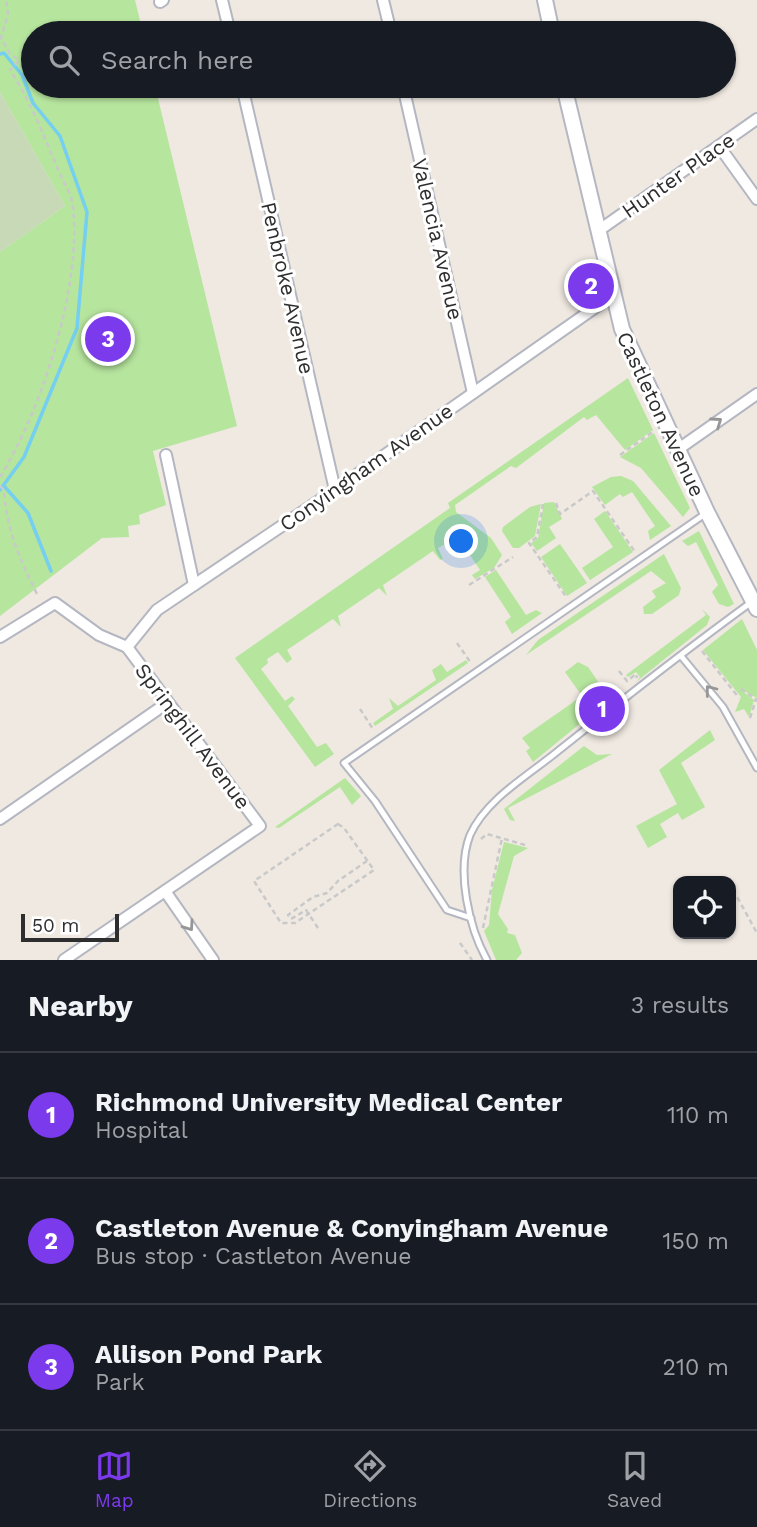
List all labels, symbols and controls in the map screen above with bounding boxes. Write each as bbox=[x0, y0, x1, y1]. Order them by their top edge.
search box bbox=[21, 21, 736, 98]
icon: search bbox=[45, 41, 83, 79]
text: Search here bbox=[101, 45, 253, 75]
street label: Hunter Place bbox=[617, 127, 739, 223]
street label: Valencia Avenue bbox=[407, 156, 469, 322]
street label: Penbroke Avenue bbox=[256, 199, 320, 377]
pin: 2 bbox=[568, 260, 614, 312]
pin: 3 bbox=[85, 313, 131, 365]
street label: Castleton Avenue bbox=[612, 327, 710, 501]
street label: Conyingham Avenue bbox=[275, 398, 457, 536]
one-way arrow bbox=[709, 418, 722, 430]
your location bbox=[444, 524, 478, 558]
street label: Springhill Avenue bbox=[130, 658, 256, 814]
pin: 1 bbox=[579, 683, 625, 735]
one-way arrow bbox=[705, 685, 718, 698]
map controls bbox=[673, 876, 736, 939]
button: locate bbox=[673, 876, 736, 939]
scale bar bbox=[21, 911, 119, 943]
text: 50 m bbox=[32, 914, 79, 937]
one-way arrow bbox=[181, 918, 193, 931]
text: Nearby bbox=[28, 988, 133, 1023]
text: 3 results bbox=[631, 992, 729, 1019]
text: Richmond University Medical Center bbox=[95, 1087, 562, 1117]
text: 1 bbox=[46, 1102, 56, 1129]
text: 110 m bbox=[667, 1102, 729, 1129]
text: Hospital bbox=[95, 1117, 188, 1144]
text: Castleton Avenue & Conyingham Avenue bbox=[95, 1213, 608, 1243]
text: 2 bbox=[44, 1228, 58, 1255]
text: 150 m bbox=[663, 1228, 729, 1255]
text: Bus stop · Castleton Avenue bbox=[95, 1243, 412, 1270]
text: Allison Pond Park bbox=[95, 1339, 322, 1369]
text: 3 bbox=[44, 1354, 58, 1381]
text: 210 m bbox=[663, 1354, 729, 1381]
text: Park bbox=[95, 1369, 144, 1396]
tab: Map bbox=[95, 1447, 134, 1512]
tab: Directions bbox=[323, 1447, 417, 1512]
tab: Saved bbox=[607, 1447, 662, 1512]

